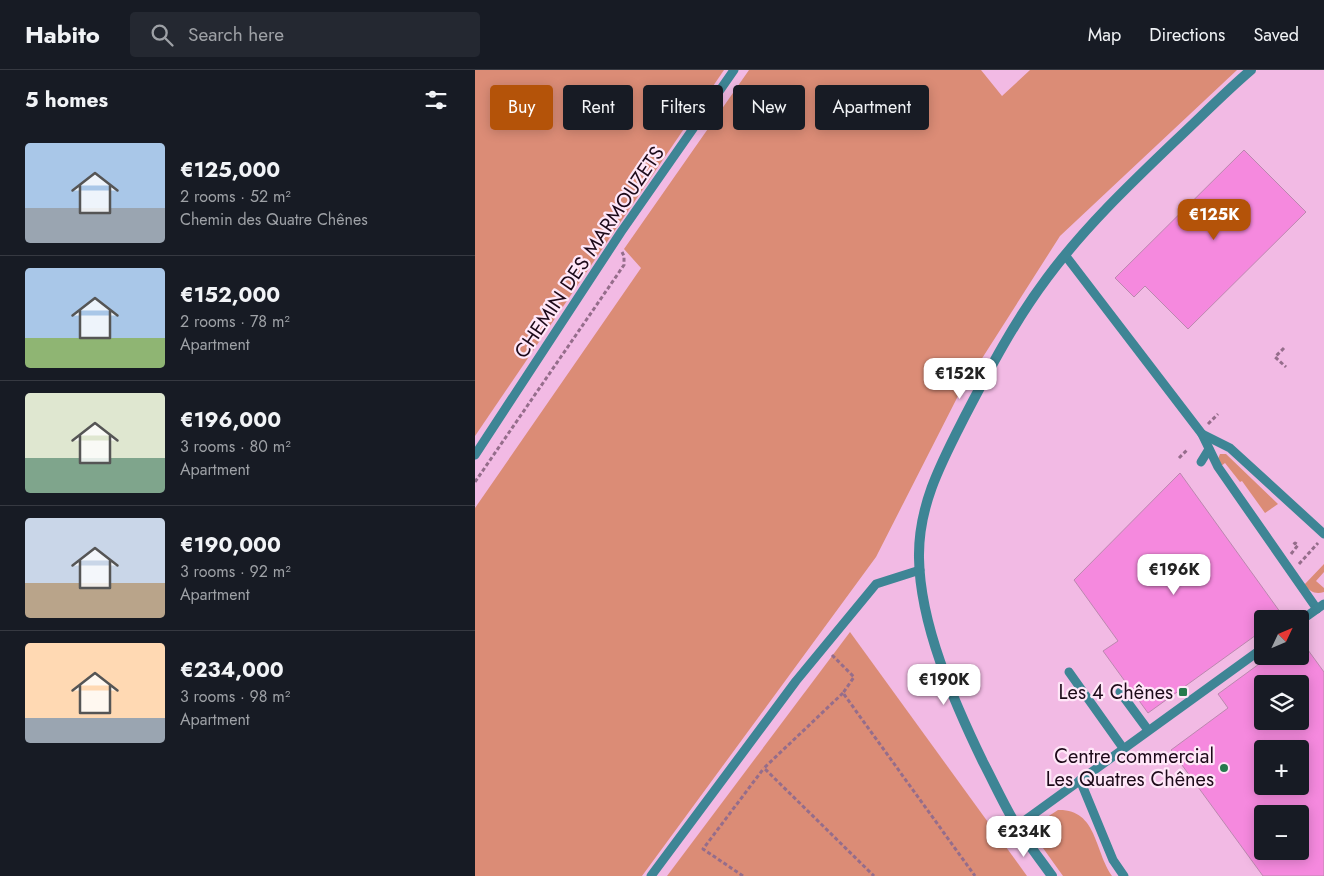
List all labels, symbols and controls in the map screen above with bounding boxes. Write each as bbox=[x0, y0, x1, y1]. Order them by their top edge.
search box bbox=[130, 12, 480, 57]
text: Habito bbox=[25, 17, 100, 52]
icon: search bbox=[148, 21, 176, 49]
text: Search here bbox=[188, 21, 284, 48]
text: Map bbox=[1088, 22, 1121, 48]
text: Directions bbox=[1149, 22, 1225, 48]
text: Saved bbox=[1253, 22, 1299, 48]
text: 5 homes bbox=[25, 85, 108, 115]
chip: Buy bbox=[490, 85, 553, 130]
chip: Rent bbox=[563, 85, 633, 130]
chip: Filters bbox=[643, 85, 723, 130]
chip: New bbox=[733, 85, 805, 130]
chip: Apartment bbox=[815, 85, 929, 130]
icon: filters bbox=[422, 86, 450, 114]
street label: CHEMIN DES MARMOUZETS bbox=[507, 140, 671, 364]
text: €125,000 bbox=[180, 155, 280, 185]
icon: home bbox=[65, 163, 125, 223]
text: 2 rooms · 52 m² bbox=[180, 185, 291, 208]
pin: €125K bbox=[1179, 198, 1249, 241]
text: €125K bbox=[1189, 203, 1239, 226]
text: Chemin des Quatre Chênes bbox=[180, 208, 368, 231]
text: €152,000 bbox=[180, 280, 280, 310]
icon: home bbox=[65, 288, 125, 348]
text: 2 rooms · 78 m² bbox=[180, 310, 290, 333]
text: Apartment bbox=[180, 333, 250, 356]
pin: €152K bbox=[925, 358, 995, 400]
text: €152K bbox=[935, 362, 985, 385]
text: €196,000 bbox=[180, 405, 281, 435]
icon: home bbox=[65, 413, 125, 473]
text: 3 rooms · 80 m² bbox=[180, 435, 291, 458]
text: Apartment bbox=[180, 458, 250, 481]
text: €190,000 bbox=[180, 530, 281, 560]
icon: home bbox=[65, 538, 125, 598]
pin: €196K bbox=[1139, 554, 1209, 596]
text: €196K bbox=[1148, 558, 1200, 581]
text: 3 rooms · 92 m² bbox=[180, 560, 291, 583]
text: Apartment bbox=[180, 583, 250, 606]
north arrow bbox=[1254, 610, 1309, 665]
map controls bbox=[1254, 610, 1309, 860]
text: €234,000 bbox=[180, 655, 284, 685]
icon: home bbox=[65, 663, 125, 723]
pin: €190K bbox=[909, 664, 979, 706]
text: €190K bbox=[918, 668, 970, 691]
button: layers bbox=[1254, 675, 1309, 730]
place label: Les 4 Chênes bbox=[1059, 678, 1173, 707]
text: 3 rooms · 98 m² bbox=[180, 685, 290, 708]
marker: Les 4 Chênes bbox=[1177, 686, 1189, 698]
text: Apartment bbox=[180, 708, 250, 731]
button: + bbox=[1254, 740, 1309, 795]
place label: Centre commercial Les Quatres Chênes bbox=[1046, 742, 1214, 794]
marker: Centre commercial Les Quatres Chênes bbox=[1218, 762, 1230, 774]
button: − bbox=[1254, 805, 1309, 860]
pin: €234K bbox=[989, 816, 1059, 858]
text: €234K bbox=[997, 820, 1051, 843]

